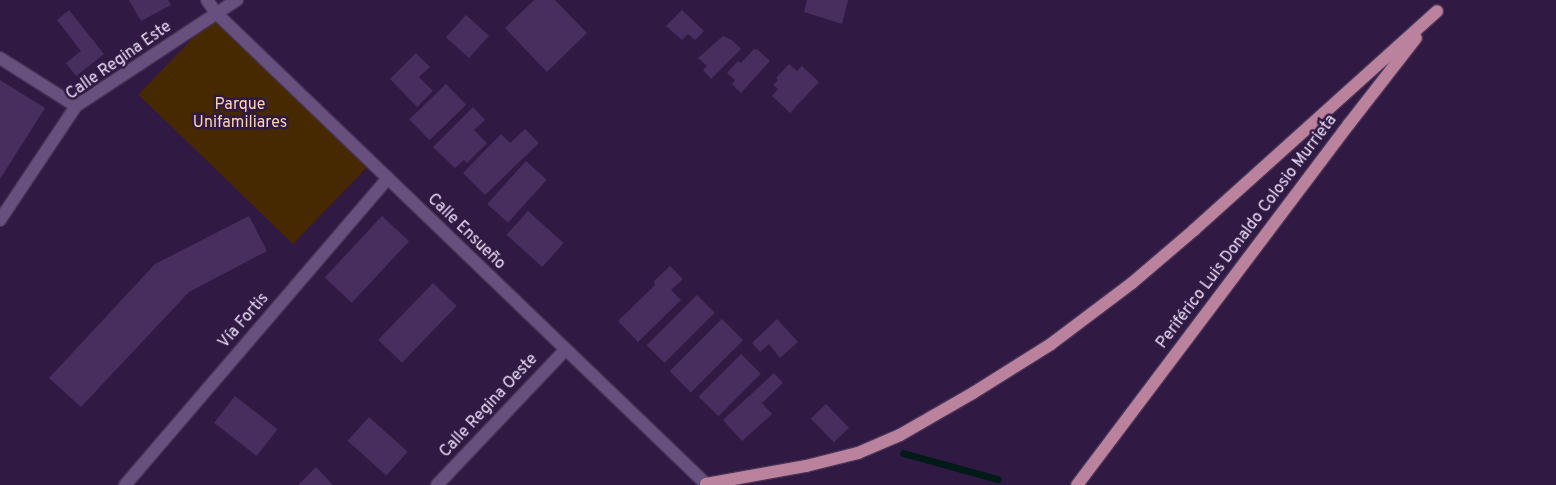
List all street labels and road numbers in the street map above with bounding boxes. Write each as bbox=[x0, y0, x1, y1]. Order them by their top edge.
street label: Calle Regina Este bbox=[63, 18, 175, 104]
street label: Periférico Luis Donaldo Colosio Murrieta bbox=[1153, 111, 1341, 353]
street label: Calle Ensueño bbox=[423, 190, 509, 274]
street label: Vía Fortis bbox=[215, 289, 273, 353]
street label: Calle Regina Oeste bbox=[436, 350, 542, 462]

